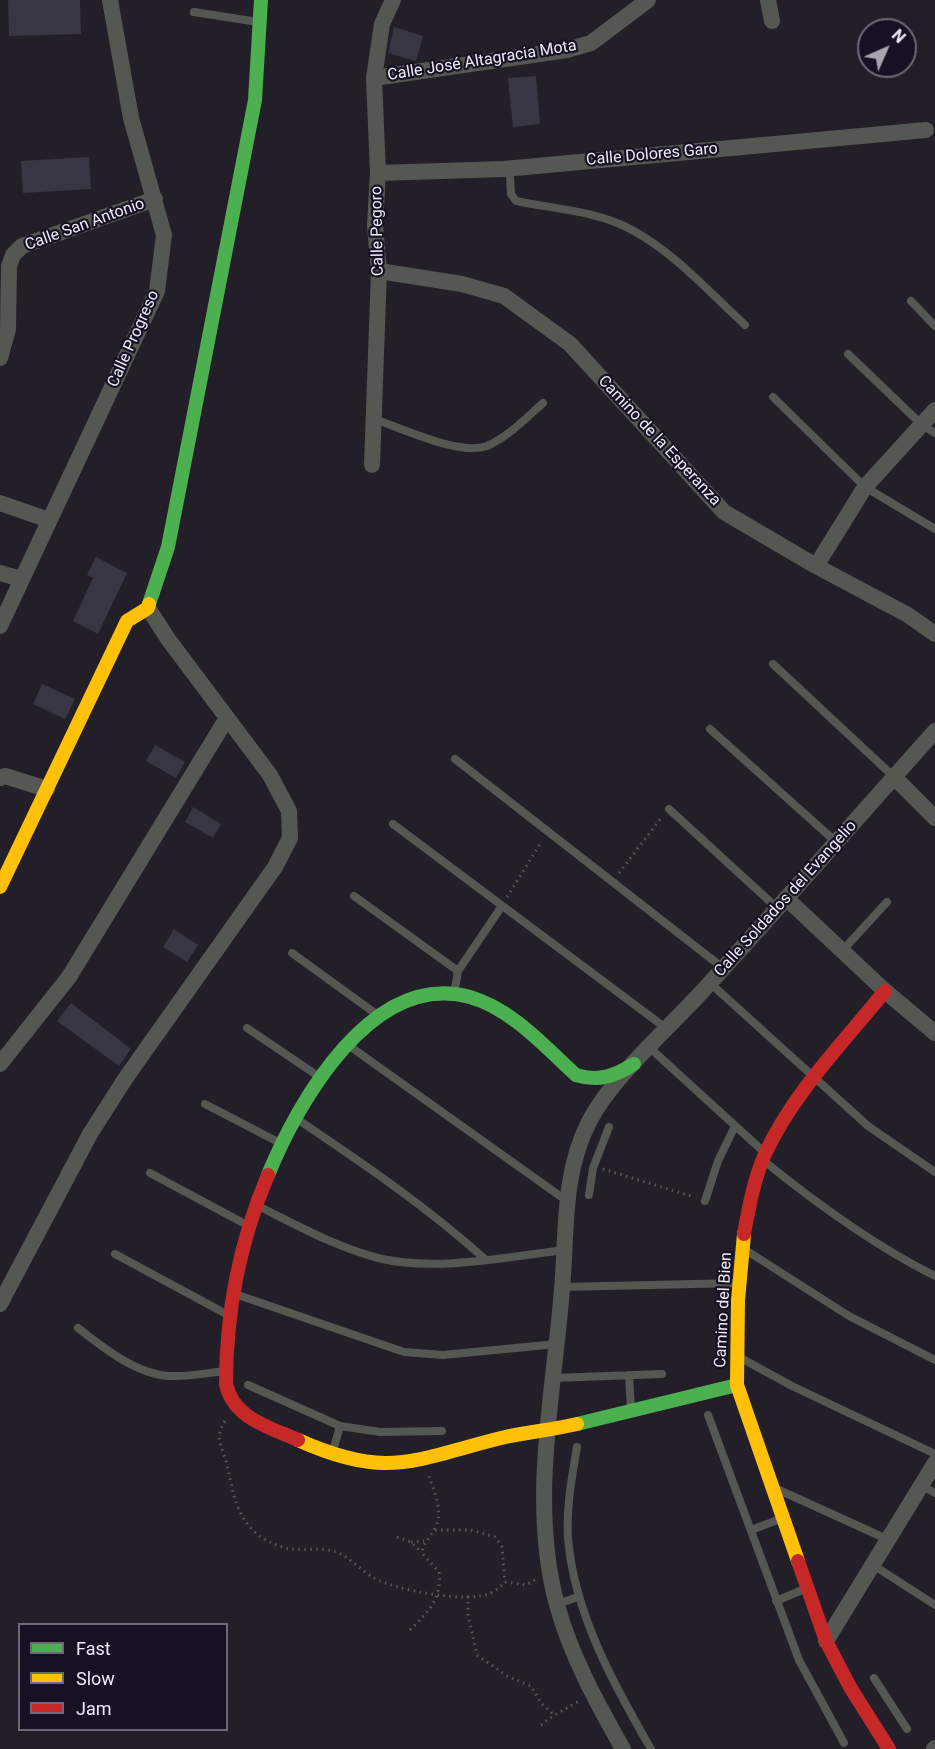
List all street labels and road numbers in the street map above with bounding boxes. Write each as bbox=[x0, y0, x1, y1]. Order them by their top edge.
street label: Calle José Altagracia Mota bbox=[386, 37, 578, 85]
street label: Calle Dolores Garo bbox=[585, 140, 719, 170]
street label: Calle Pegoro bbox=[368, 186, 388, 276]
street label: Calle San Antonio bbox=[23, 194, 147, 256]
street label: Calle Progreso bbox=[104, 288, 164, 390]
street label: Camino de la Esperanza bbox=[594, 372, 724, 510]
street label: Calle Soldados del Evangelio bbox=[711, 817, 861, 981]
street label: Camino del Bien bbox=[711, 1252, 737, 1368]

